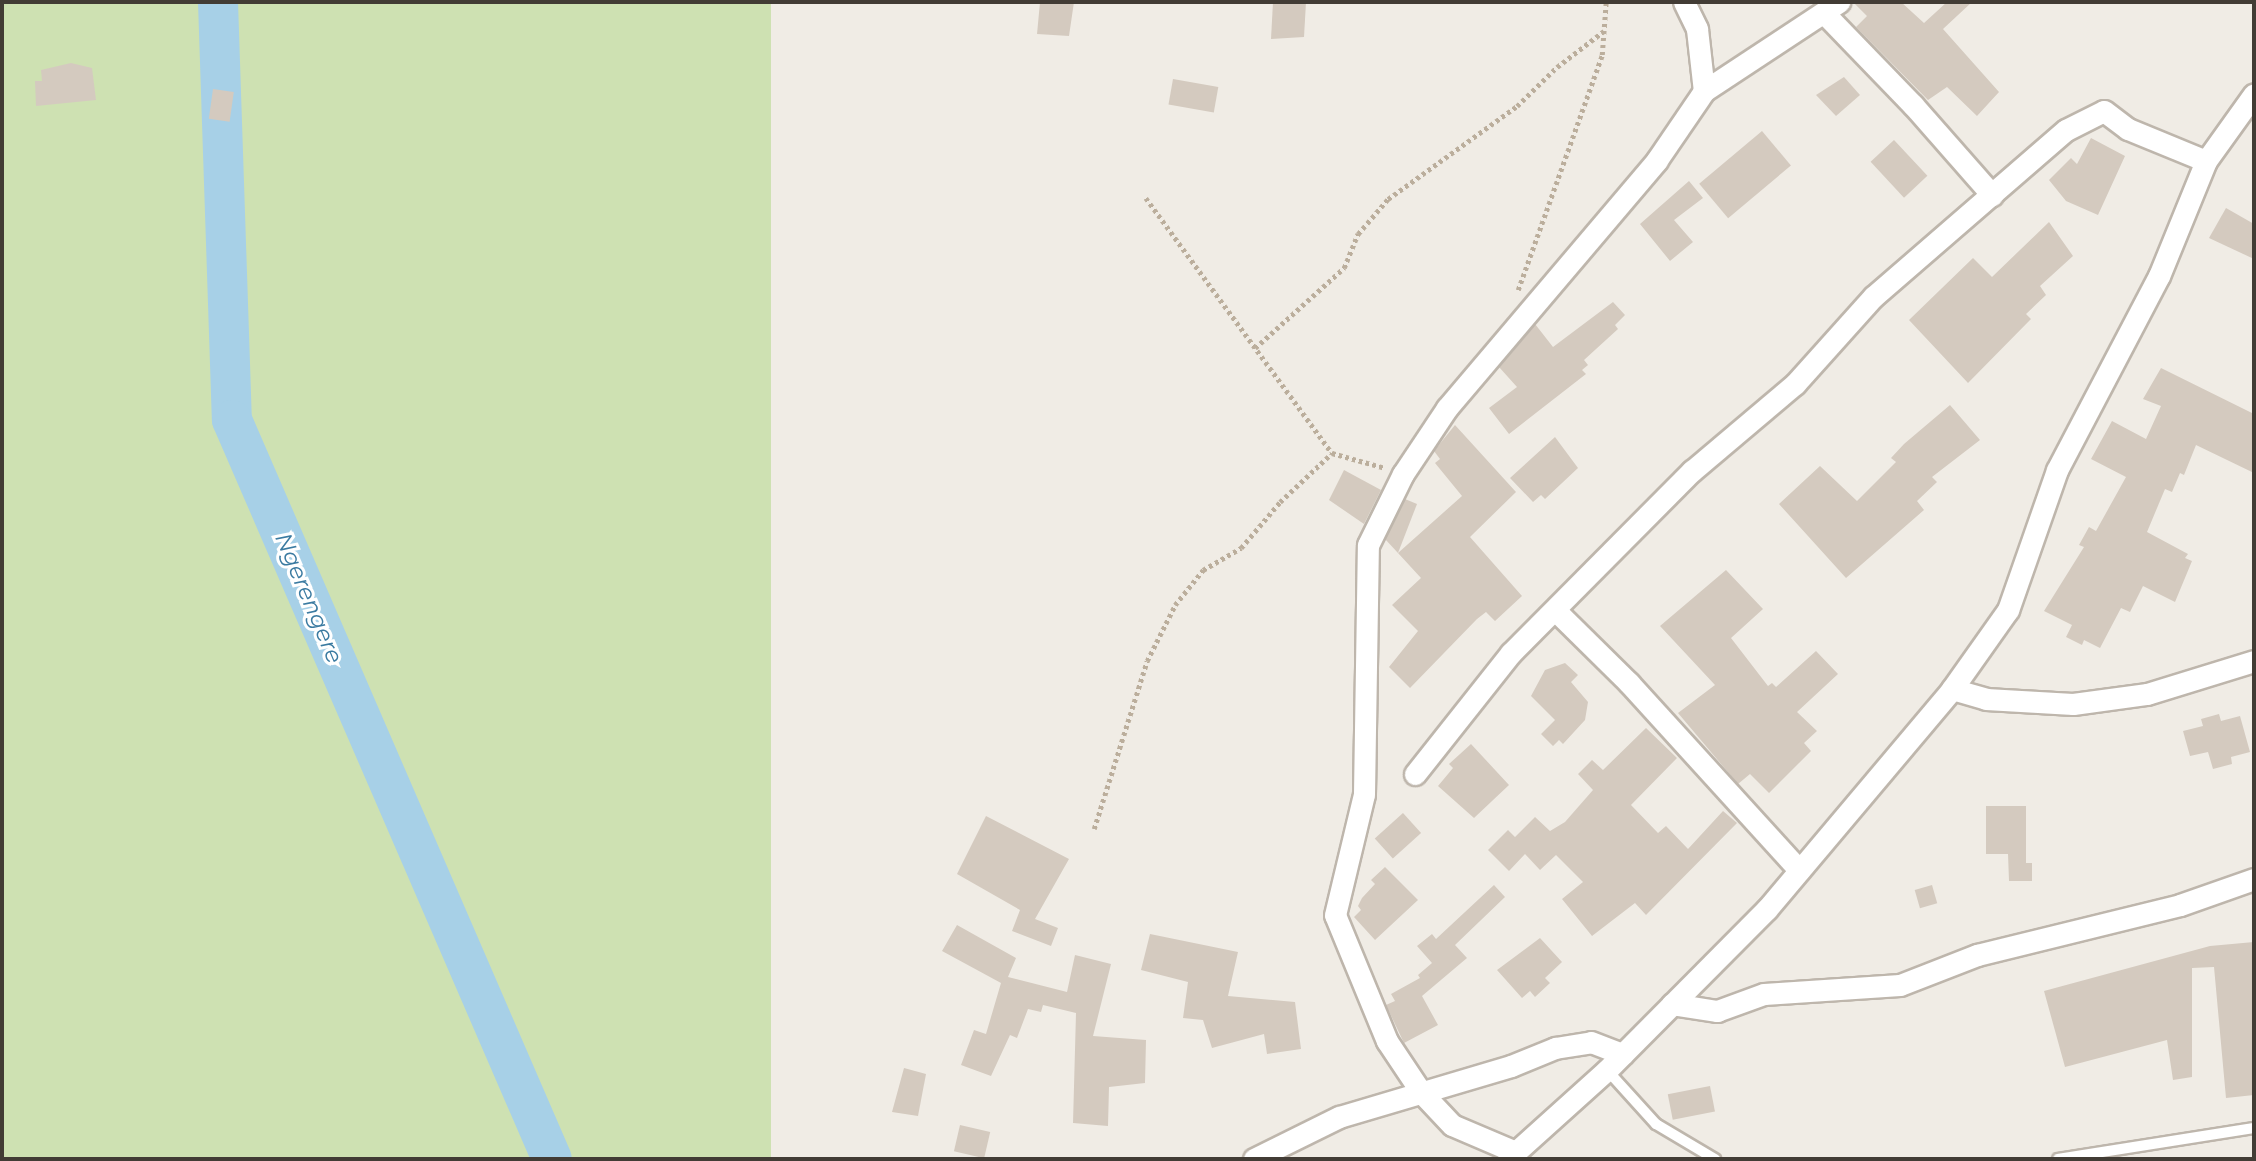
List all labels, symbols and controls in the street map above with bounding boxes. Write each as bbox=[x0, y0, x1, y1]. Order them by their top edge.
water label: Ngerengere bbox=[269, 529, 349, 667]

